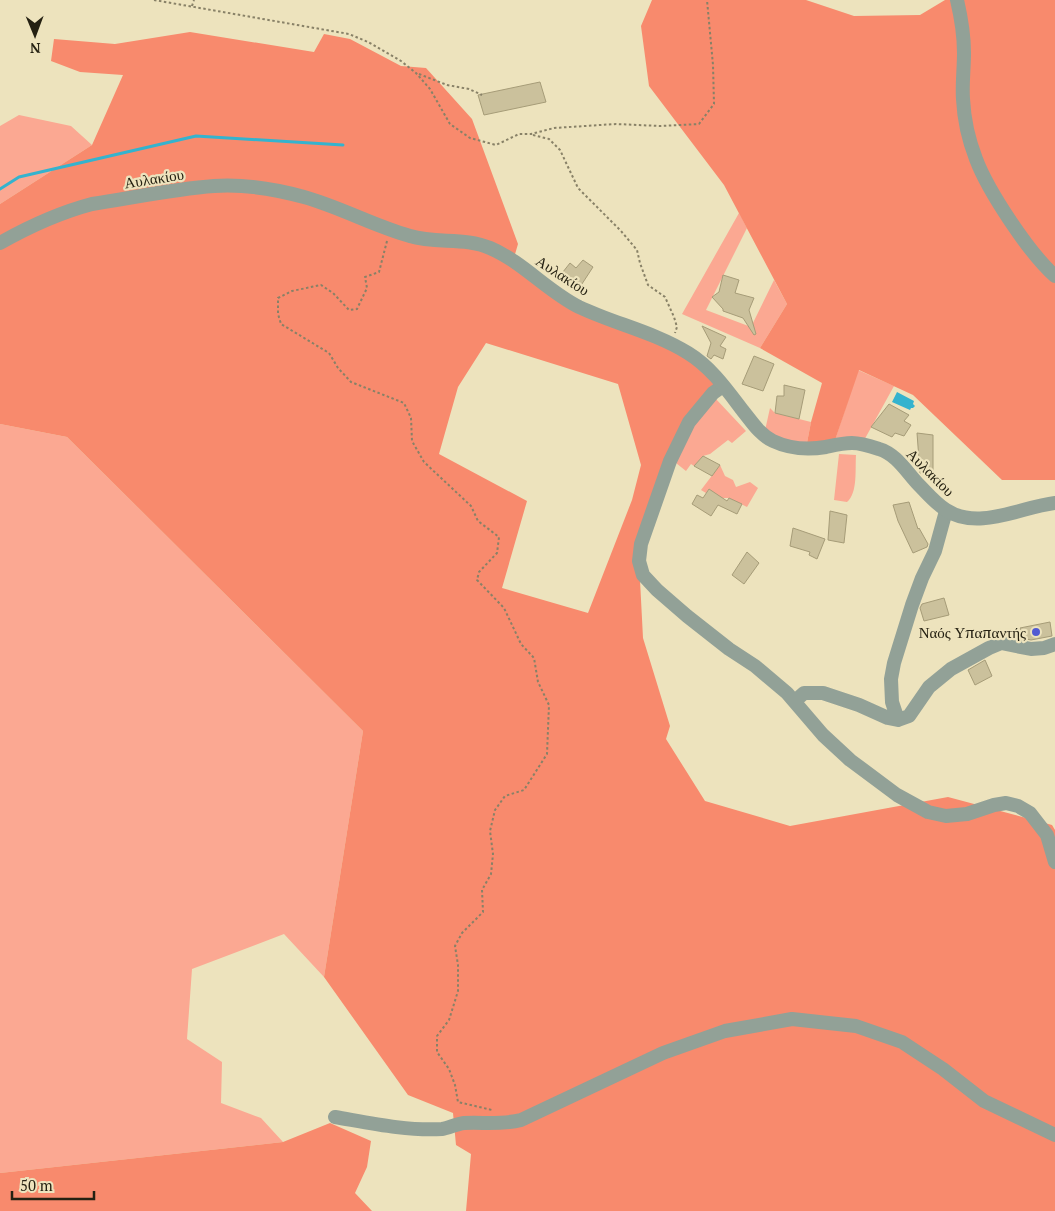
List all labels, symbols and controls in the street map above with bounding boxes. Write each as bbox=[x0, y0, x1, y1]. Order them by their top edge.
north arrow bbox=[10, 10, 60, 60]
text: N bbox=[29, 39, 41, 58]
street label: Αυλακίου bbox=[123, 163, 185, 193]
street label: Αυλακίου bbox=[532, 250, 594, 300]
street label: Αυλακίου bbox=[903, 444, 959, 500]
place label: Ναός Υπαπαντής bbox=[919, 622, 1026, 642]
marker: Ναός Υπαπαντής bbox=[1030, 626, 1042, 638]
scale bar bbox=[12, 1168, 95, 1200]
text: 50 m bbox=[20, 1175, 53, 1195]

